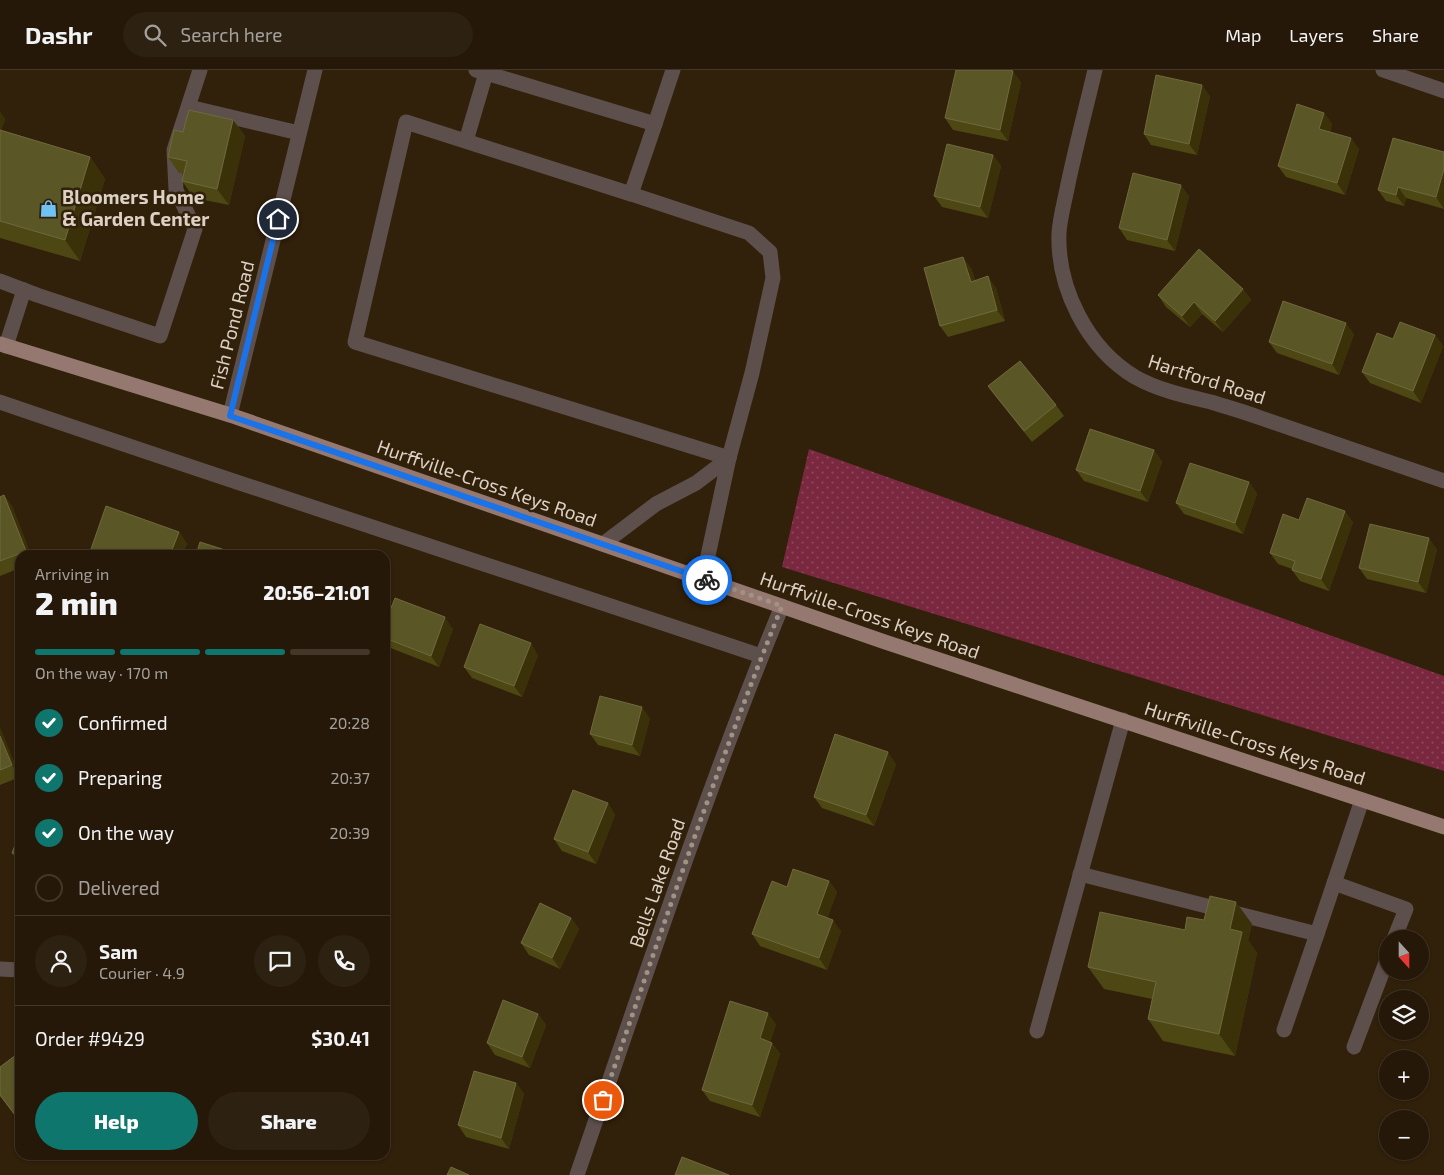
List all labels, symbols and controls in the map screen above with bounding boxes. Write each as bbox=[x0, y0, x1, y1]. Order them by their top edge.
search box bbox=[123, 12, 473, 57]
text: Dashr bbox=[25, 20, 93, 49]
icon: search bbox=[141, 21, 169, 49]
text: Search here bbox=[181, 23, 283, 46]
text: Map bbox=[1225, 24, 1261, 46]
text: Layers bbox=[1289, 24, 1344, 46]
text: Share bbox=[1372, 24, 1419, 46]
place label: Bloomers Home & Garden Center bbox=[62, 185, 209, 230]
shop icon: Bloomers Home & Garden Center bbox=[38, 198, 58, 218]
pin bbox=[257, 198, 299, 240]
icon: home bbox=[264, 205, 292, 233]
street label: Fish Pond Road bbox=[204, 258, 259, 392]
street label: Hartford Road bbox=[1146, 349, 1269, 408]
street label: Hurffville-Cross Keys Road bbox=[374, 434, 600, 531]
courier bbox=[682, 555, 732, 605]
text: Arriving in bbox=[35, 564, 109, 583]
icon: bike bbox=[693, 566, 721, 594]
street label: Hurffville-Cross Keys Road bbox=[757, 566, 983, 663]
text: 20:56–21:01 bbox=[263, 581, 370, 604]
text: 2 min bbox=[35, 583, 118, 621]
text: On the way · 170 m bbox=[35, 663, 168, 682]
street label: Hurffville-Cross Keys Road bbox=[1142, 696, 1368, 789]
icon: check bbox=[35, 709, 63, 737]
text: Confirmed bbox=[78, 711, 168, 734]
text: 20:28 bbox=[329, 713, 370, 732]
icon: check bbox=[35, 764, 63, 792]
text: Preparing bbox=[78, 766, 162, 789]
text: 20:37 bbox=[330, 768, 370, 787]
street label: Bells Lake Road bbox=[624, 815, 689, 950]
icon: check bbox=[35, 819, 63, 847]
text: On the way bbox=[78, 821, 174, 844]
text: 20:39 bbox=[330, 823, 370, 842]
text: Delivered bbox=[78, 876, 160, 899]
north arrow bbox=[1379, 930, 1429, 980]
map controls bbox=[1379, 930, 1429, 1160]
button: person bbox=[35, 935, 87, 987]
button: chat bbox=[254, 935, 306, 987]
button: phone bbox=[318, 935, 370, 987]
text: Sam bbox=[99, 940, 138, 963]
text: Courier · 4.9 bbox=[99, 963, 185, 982]
button: layers bbox=[1379, 990, 1429, 1040]
text: Order #9429 bbox=[35, 1027, 145, 1050]
text: $30.41 bbox=[311, 1027, 370, 1050]
button: + bbox=[1379, 1050, 1429, 1100]
pin bbox=[582, 1079, 624, 1121]
icon: bag bbox=[589, 1086, 617, 1114]
button: Help bbox=[35, 1092, 198, 1150]
button: Share bbox=[208, 1092, 370, 1150]
button: − bbox=[1379, 1110, 1429, 1160]

